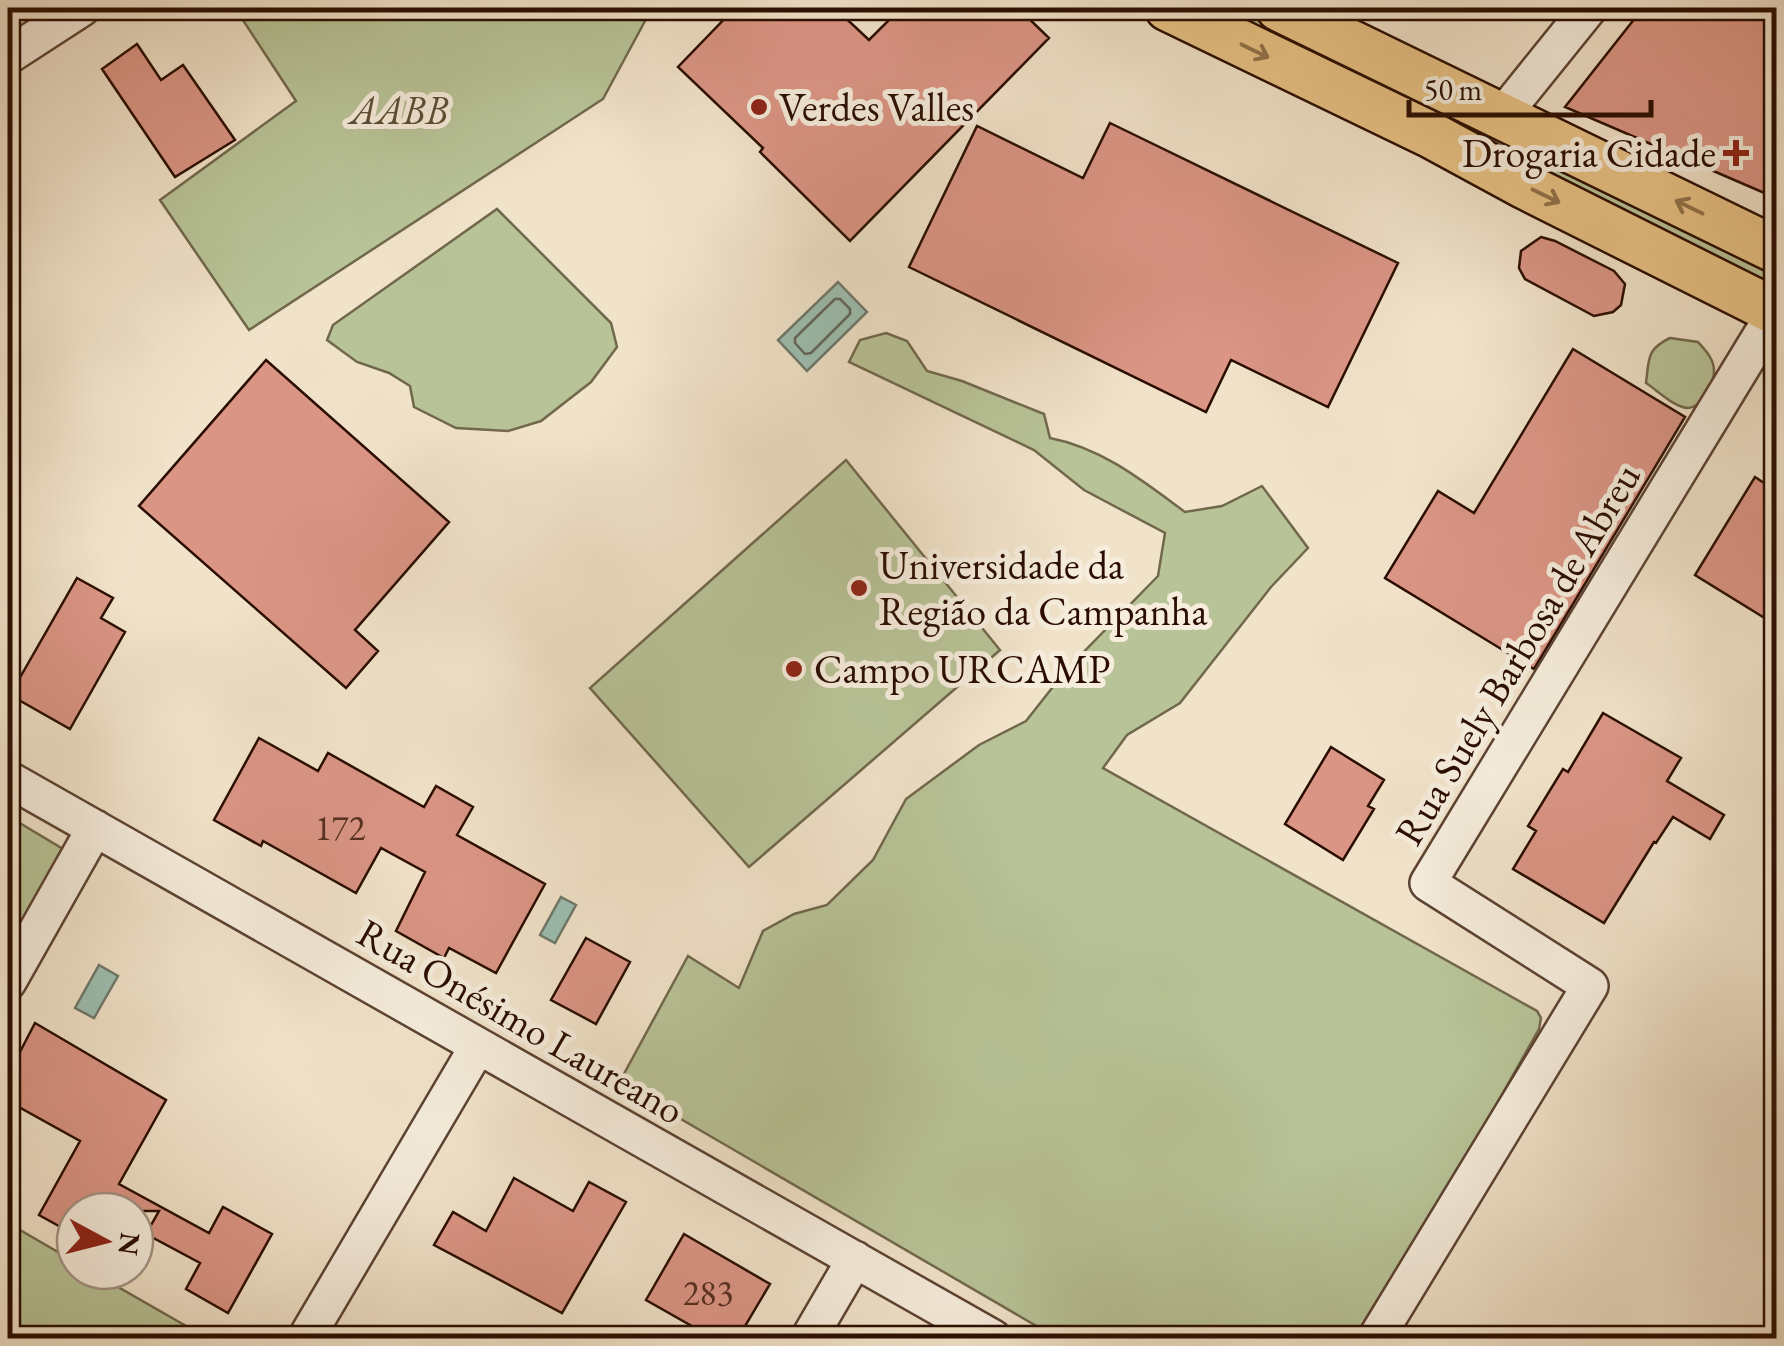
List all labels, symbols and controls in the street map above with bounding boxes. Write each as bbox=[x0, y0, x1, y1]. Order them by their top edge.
one-way arrow bbox=[1240, 42, 1270, 61]
scale bar bbox=[1409, 55, 1652, 117]
text: 50 m bbox=[1424, 70, 1482, 109]
place label: Verdes Valles bbox=[779, 81, 974, 133]
park label: AABB bbox=[347, 84, 449, 136]
marker: Verdes Valles bbox=[748, 96, 770, 118]
place label: Drogaria Cidade bbox=[1462, 127, 1716, 179]
marker: Drogaria Cidade bbox=[1725, 142, 1747, 164]
one-way arrow bbox=[1530, 187, 1560, 206]
one-way arrow bbox=[1675, 197, 1705, 216]
street label: Rua Suely Barbosa de Abreu bbox=[1382, 454, 1652, 854]
place label: Universidade da Região da Campanha bbox=[879, 539, 1207, 637]
marker: Universidade da Região da Campanha bbox=[848, 577, 870, 599]
place label: Campo URCAMP bbox=[814, 643, 1110, 695]
marker: Campo URCAMP bbox=[783, 658, 805, 680]
house number: 172 bbox=[315, 805, 365, 850]
street label: Rua Onésimo Laureano bbox=[348, 906, 694, 1136]
north arrow bbox=[55, 1191, 155, 1291]
text: N bbox=[111, 1231, 149, 1258]
house number: 283 bbox=[683, 1270, 733, 1315]

